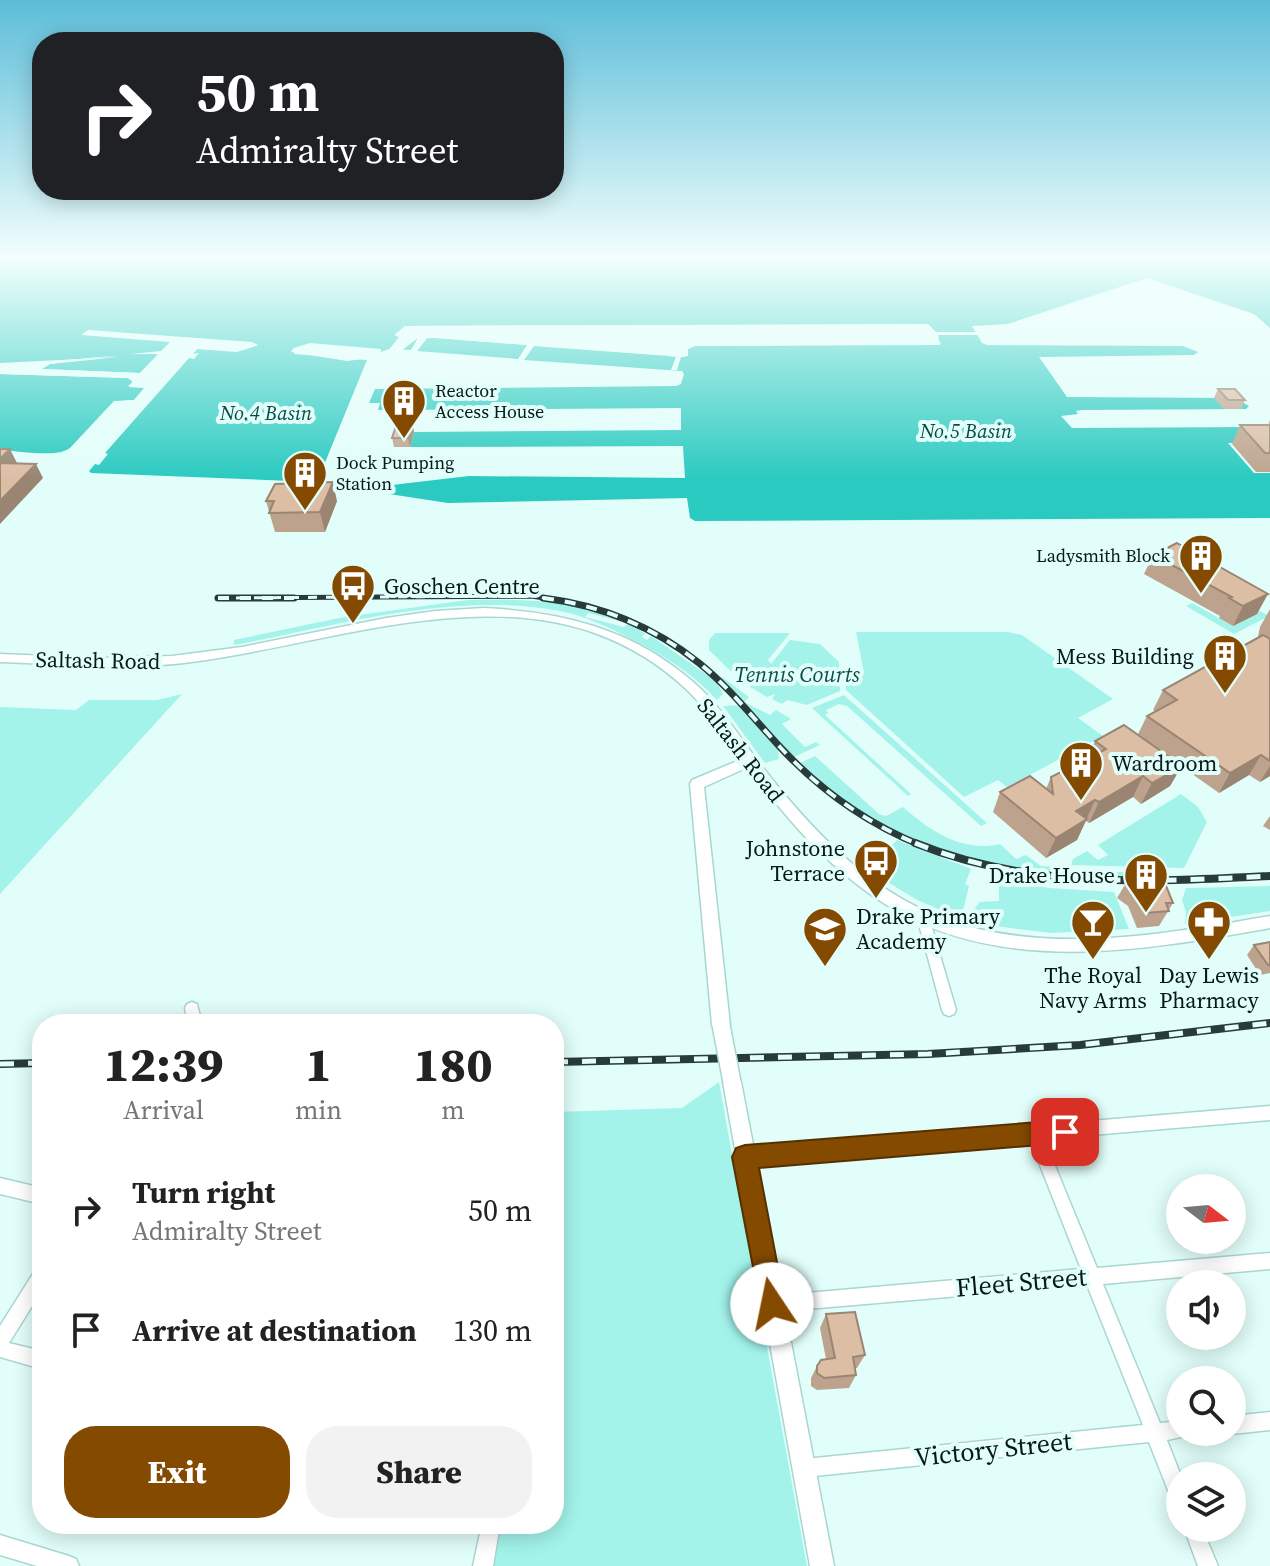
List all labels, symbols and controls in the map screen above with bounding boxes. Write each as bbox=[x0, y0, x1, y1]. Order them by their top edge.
text: 50 m bbox=[196, 53, 319, 130]
icon: right bbox=[64, 64, 168, 168]
text: Admiralty Street bbox=[196, 126, 458, 175]
building icon: Reactor Access House bbox=[380, 377, 428, 440]
place label: Reactor Access House bbox=[435, 378, 544, 424]
water label: No.4 Basin bbox=[219, 399, 313, 427]
water label: No.5 Basin bbox=[919, 417, 1013, 445]
building icon: Dock Pumping Station bbox=[281, 449, 329, 512]
place label: Dock Pumping Station bbox=[336, 450, 454, 496]
building icon: Ladysmith Block bbox=[1177, 532, 1225, 595]
place label: Ladysmith Block bbox=[1036, 543, 1170, 568]
bus stop icon: Goschen Centre bbox=[329, 562, 377, 625]
place label: Goschen Centre bbox=[384, 571, 540, 601]
building icon: Mess Building bbox=[1201, 632, 1249, 695]
place label: Mess Building bbox=[1056, 641, 1194, 671]
street label: Saltash Road bbox=[35, 644, 161, 676]
park label: Tennis Courts bbox=[734, 659, 860, 689]
street label: Saltash Road bbox=[691, 692, 792, 809]
building icon: Wardroom bbox=[1057, 739, 1105, 802]
place label: Wardroom bbox=[1112, 748, 1218, 778]
place label: Johnstone Terrace bbox=[744, 833, 845, 888]
bus stop icon: Johnstone Terrace bbox=[852, 837, 900, 900]
building icon: Drake House bbox=[1122, 851, 1170, 914]
place label: Drake House bbox=[989, 860, 1115, 890]
bar icon: The Royal Navy Arms bbox=[1069, 898, 1117, 961]
pharmacy icon: Day Lewis Pharmacy bbox=[1185, 898, 1233, 961]
place label: Drake Primary Academy bbox=[856, 901, 1001, 956]
school or university icon: Drake Primary Academy bbox=[801, 905, 849, 968]
place label: The Royal Navy Arms bbox=[1039, 960, 1147, 1015]
place label: Day Lewis Pharmacy bbox=[1159, 960, 1260, 1015]
text: 12:39 bbox=[103, 1031, 224, 1097]
text: 1 bbox=[305, 1031, 332, 1097]
text: 180 bbox=[413, 1031, 493, 1097]
text: Arrival bbox=[123, 1092, 204, 1128]
text: min bbox=[295, 1092, 342, 1128]
text: m bbox=[441, 1092, 465, 1128]
pin bbox=[1031, 1098, 1099, 1166]
icon: arrive bbox=[1043, 1110, 1087, 1154]
text: Turn right bbox=[132, 1172, 275, 1213]
north arrow bbox=[1166, 1174, 1246, 1254]
map controls bbox=[1166, 1174, 1246, 1542]
icon: right bbox=[64, 1188, 108, 1232]
text: 50 m bbox=[468, 1190, 532, 1231]
text: Admiralty Street bbox=[132, 1213, 321, 1249]
street label: Fleet Street bbox=[954, 1258, 1088, 1306]
position arrow bbox=[730, 1262, 814, 1346]
button: sound bbox=[1166, 1270, 1246, 1350]
icon: arrive bbox=[64, 1308, 108, 1352]
text: Arrive at destination bbox=[132, 1310, 417, 1351]
text: 130 m bbox=[453, 1310, 532, 1351]
button: search bbox=[1166, 1366, 1246, 1446]
street label: Victory Street bbox=[913, 1423, 1074, 1475]
button: Exit bbox=[64, 1426, 290, 1518]
button: Share bbox=[306, 1426, 532, 1518]
button: layers bbox=[1166, 1462, 1246, 1542]

